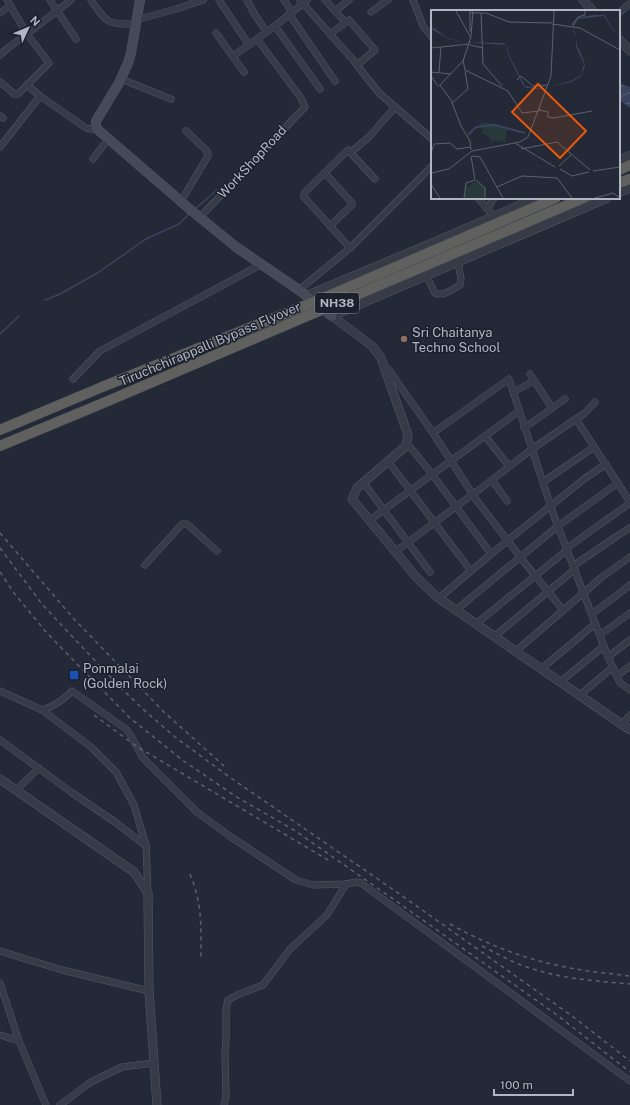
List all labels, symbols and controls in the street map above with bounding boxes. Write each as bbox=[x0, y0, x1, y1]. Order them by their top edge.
north arrow bbox=[8, 8, 48, 48]
inset map bbox=[431, 10, 620, 199]
text: N bbox=[28, 14, 42, 28]
street label: WorkShopRoad bbox=[215, 123, 289, 201]
road number: NH38 bbox=[315, 293, 359, 313]
street label: Tiruchchirappalli Bypass Flyover bbox=[117, 299, 303, 389]
place label: Sri Chaitanya Techno School bbox=[412, 325, 500, 355]
marker: Sri Chaitanya Techno School bbox=[399, 334, 409, 344]
place label: Ponmalai (Golden Rock) bbox=[83, 661, 167, 691]
marker: Ponmalai (Golden Rock) bbox=[68, 669, 80, 681]
scale bar bbox=[494, 1071, 573, 1097]
text: 100 m bbox=[500, 1078, 533, 1092]

